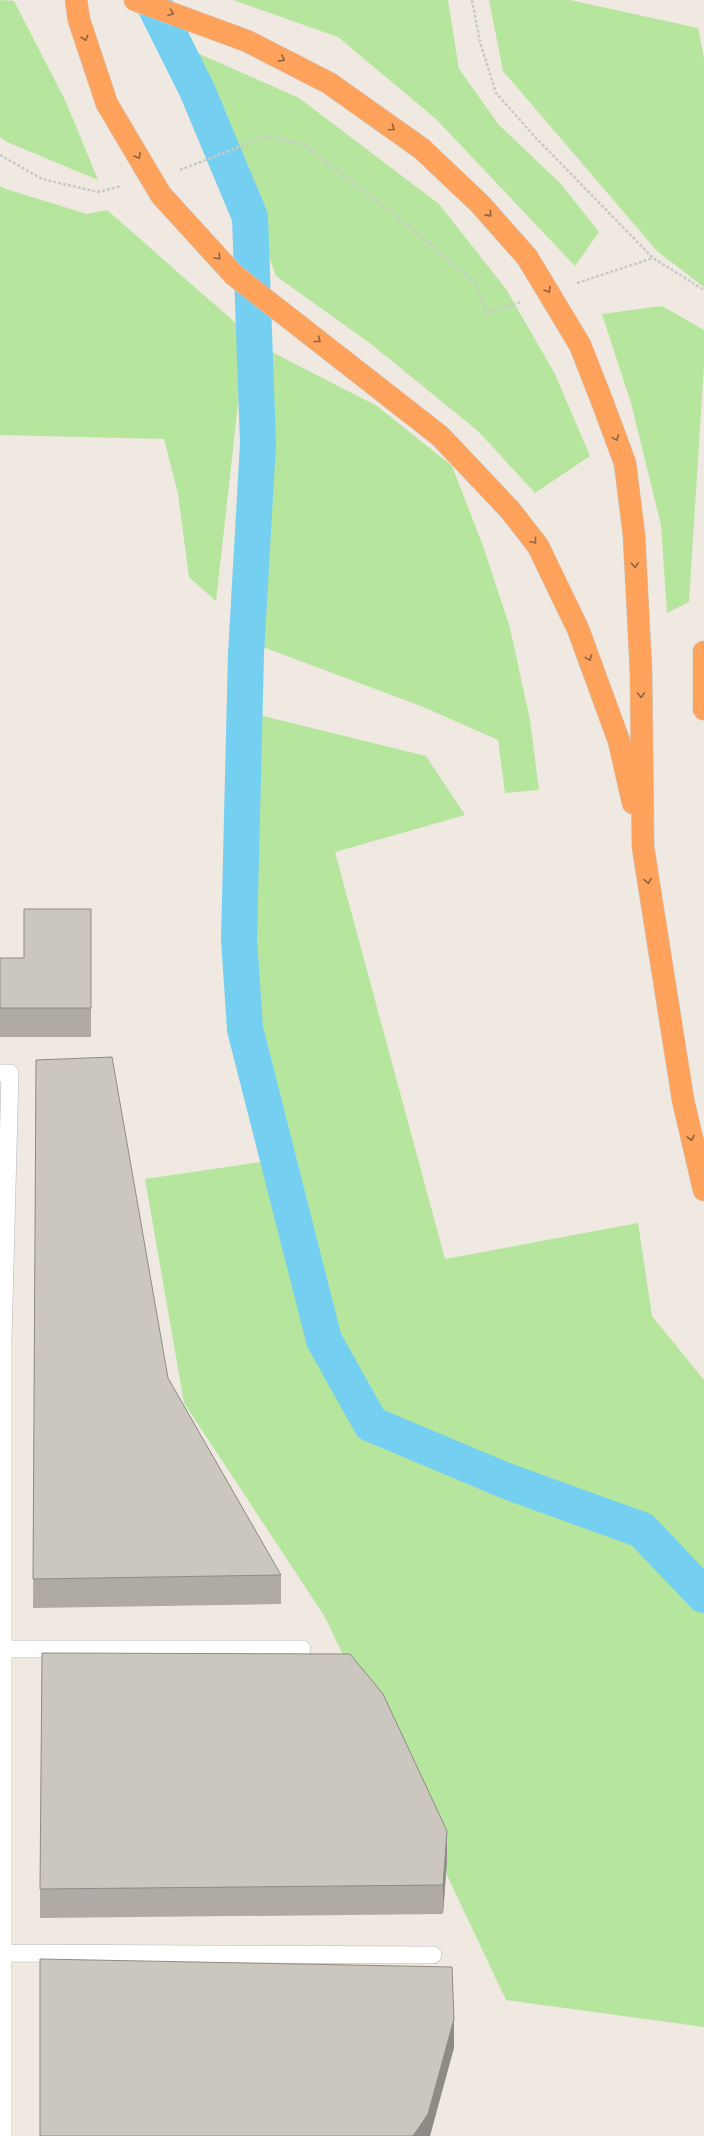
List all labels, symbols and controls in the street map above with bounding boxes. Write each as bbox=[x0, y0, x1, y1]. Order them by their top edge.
one-way arrow bbox=[168, 9, 175, 17]
one-way arrow bbox=[80, 34, 89, 41]
one-way arrow bbox=[277, 54, 285, 62]
one-way arrow bbox=[387, 123, 394, 130]
one-way arrow bbox=[133, 152, 140, 159]
one-way arrow bbox=[484, 209, 491, 216]
one-way arrow bbox=[213, 252, 221, 260]
one-way arrow bbox=[543, 286, 550, 293]
one-way arrow bbox=[314, 335, 321, 342]
one-way arrow bbox=[611, 434, 619, 441]
one-way arrow bbox=[529, 537, 536, 544]
one-way arrow bbox=[631, 562, 640, 568]
one-way arrow bbox=[584, 655, 592, 662]
one-way arrow bbox=[637, 692, 645, 698]
one-way arrow bbox=[643, 878, 652, 884]
one-way arrow bbox=[687, 1135, 695, 1141]

